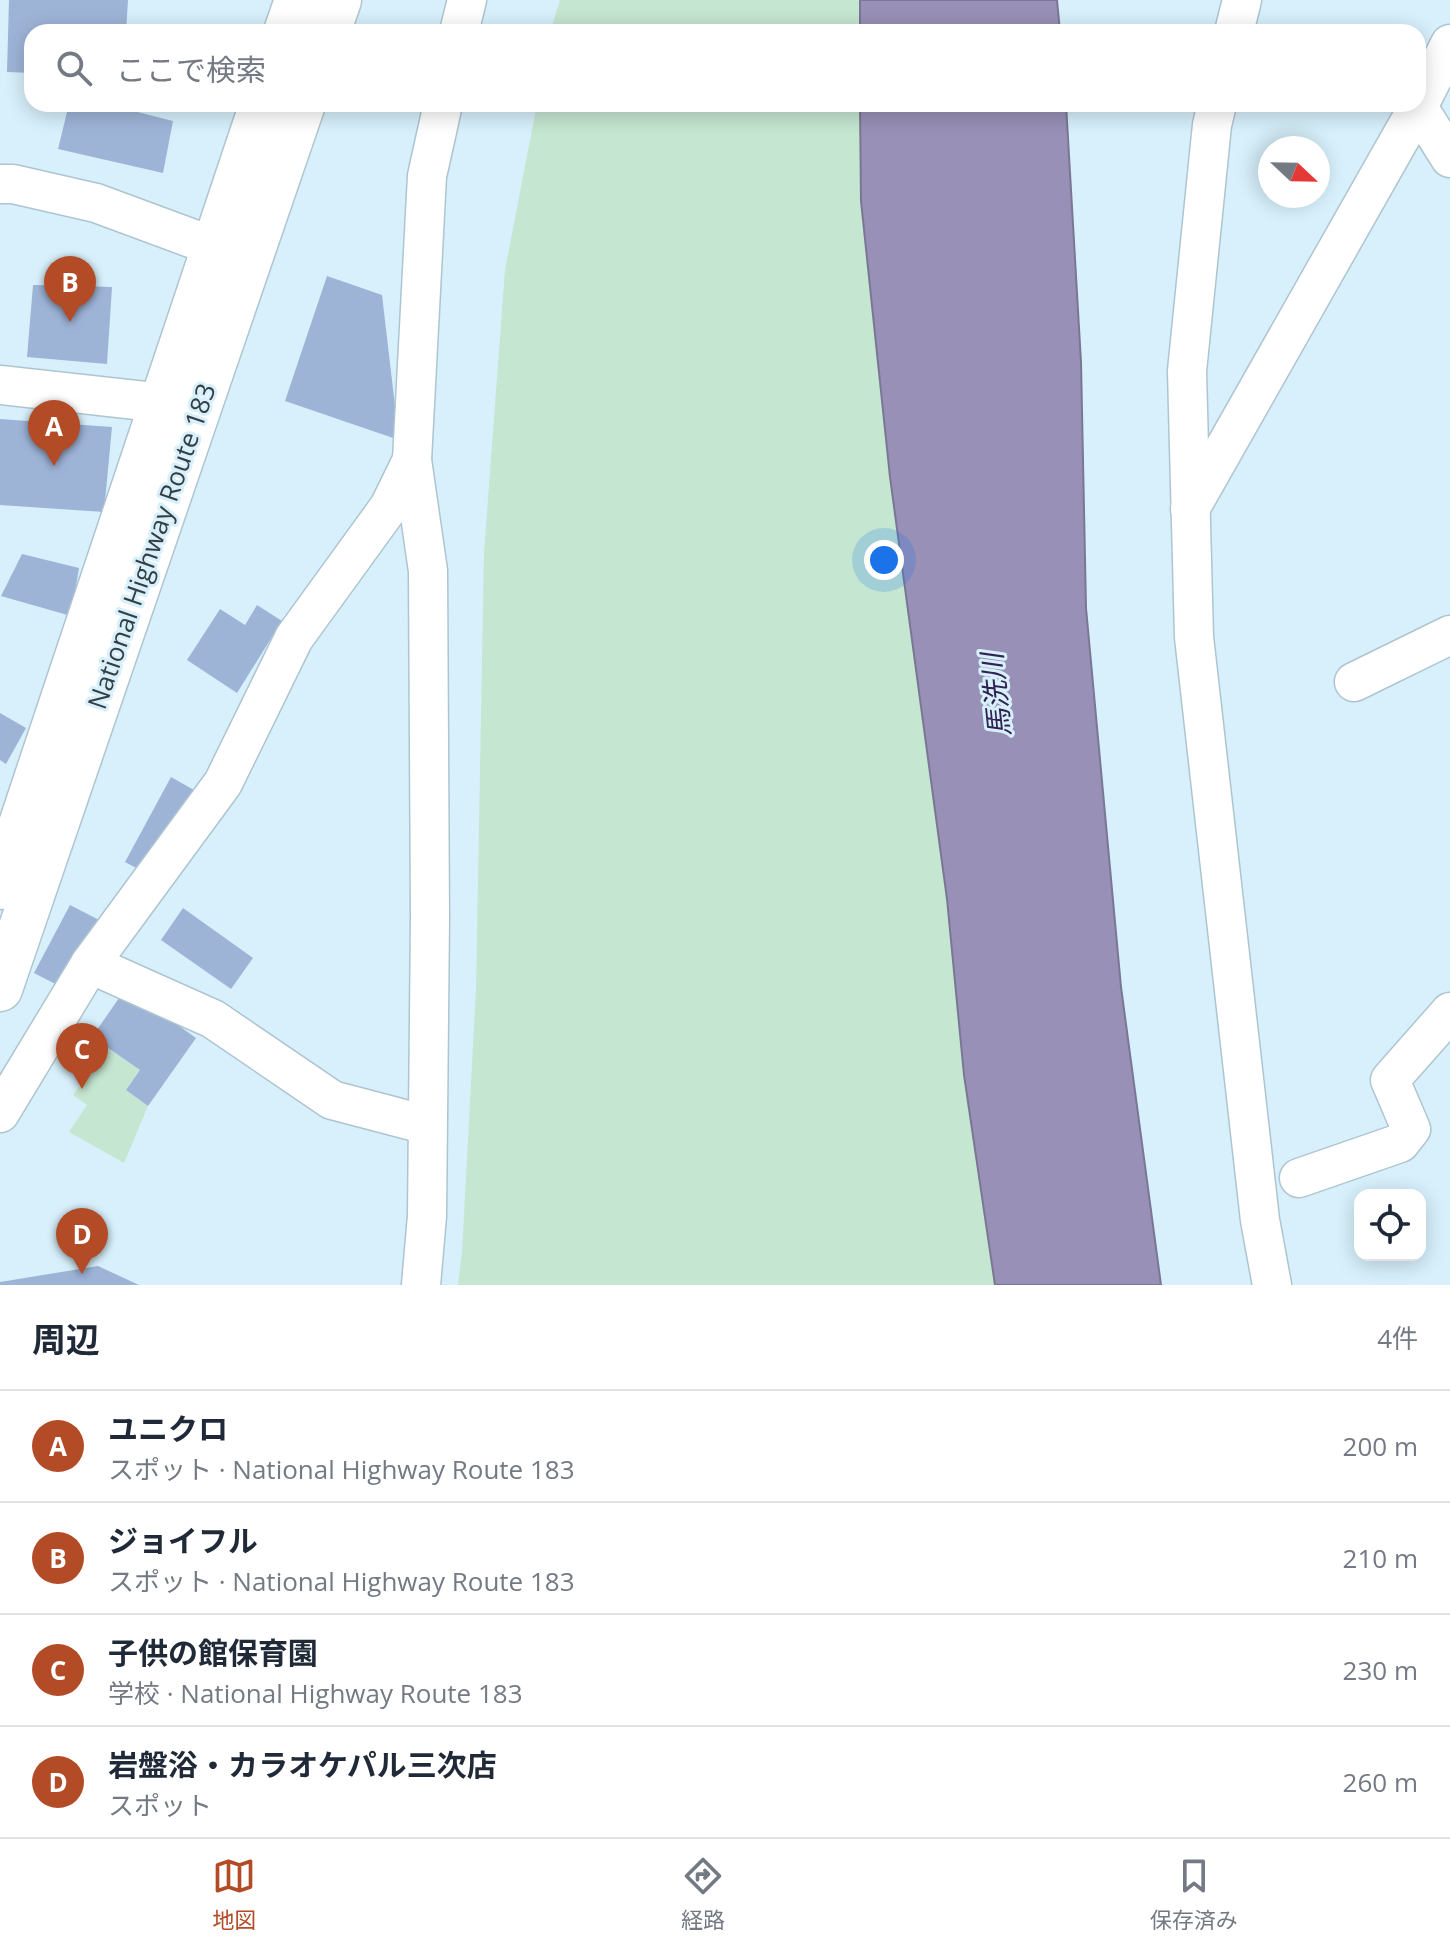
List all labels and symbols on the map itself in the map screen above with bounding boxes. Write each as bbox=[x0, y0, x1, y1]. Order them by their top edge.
north arrow bbox=[1258, 136, 1330, 208]
pin: B bbox=[44, 256, 96, 322]
street label: National Highway Route 183 bbox=[78, 378, 224, 714]
pin: A bbox=[28, 400, 80, 466]
your location bbox=[864, 540, 904, 580]
water label: 馬洗川 bbox=[971, 648, 1018, 739]
pin: C bbox=[56, 1023, 108, 1089]
pin: D bbox=[56, 1208, 108, 1274]

